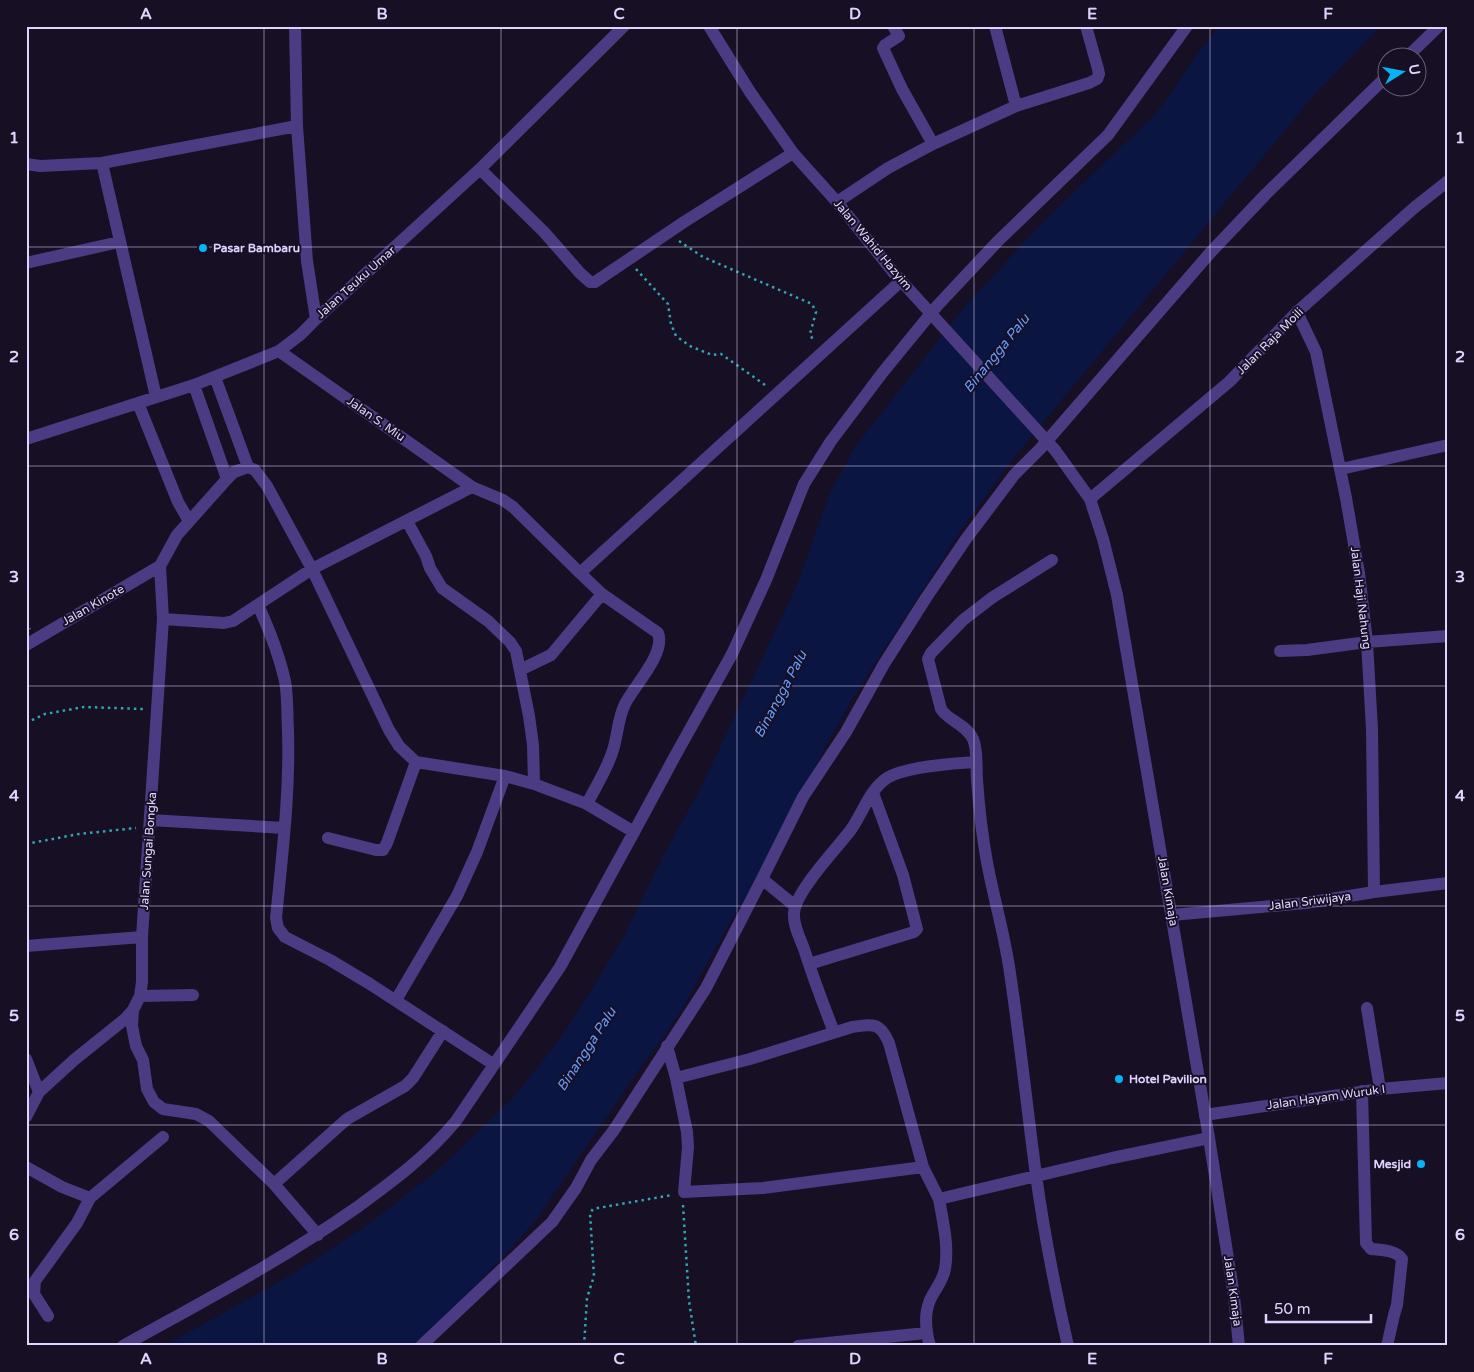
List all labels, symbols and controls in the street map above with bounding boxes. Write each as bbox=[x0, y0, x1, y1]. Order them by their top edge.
text: A bbox=[140, 4, 152, 24]
text: B bbox=[376, 4, 388, 24]
text: C bbox=[613, 4, 625, 24]
text: D bbox=[849, 4, 861, 24]
text: E bbox=[1087, 4, 1097, 24]
text: F bbox=[1323, 4, 1333, 24]
north arrow bbox=[1376, 48, 1426, 98]
text: U bbox=[1405, 63, 1424, 76]
text: 1 bbox=[9, 128, 19, 148]
text: 1 bbox=[1455, 128, 1465, 148]
street label: Jalan Wahid Hazyim bbox=[831, 197, 915, 293]
place label: Pasar Bambaru bbox=[213, 241, 300, 255]
marker: Pasar Bambaru bbox=[197, 242, 209, 254]
street label: Jalan Teuku Umar bbox=[314, 243, 399, 321]
street label: Jalan Raja Moili bbox=[1234, 305, 1306, 377]
water label: Binangga Palu bbox=[960, 309, 1034, 396]
text: 2 bbox=[9, 347, 19, 367]
text: 2 bbox=[1455, 347, 1465, 367]
street label: Jalan S. Miu bbox=[344, 394, 408, 444]
street label: Jalan Haji Nahung bbox=[1348, 546, 1374, 650]
text: 3 bbox=[9, 567, 19, 587]
text: 3 bbox=[1455, 567, 1465, 587]
street label: Jalan Kinote bbox=[59, 581, 127, 628]
water label: Binangga Palu bbox=[750, 647, 811, 741]
text: 4 bbox=[9, 786, 19, 806]
text: 4 bbox=[1455, 786, 1465, 806]
street label: Jalan Sungai Bongka bbox=[137, 791, 159, 911]
street label: Jalan Kimaja bbox=[1155, 855, 1181, 927]
street label: Jalan Sriwijaya bbox=[1268, 889, 1352, 913]
water label: Binangga Palu bbox=[553, 1003, 621, 1094]
text: 5 bbox=[9, 1006, 19, 1026]
text: 5 bbox=[1455, 1006, 1465, 1026]
place label: Hotel Pavilion bbox=[1129, 1072, 1207, 1086]
marker: Hotel Pavilion bbox=[1113, 1073, 1125, 1085]
street label: Jalan Hayam Wuruk I bbox=[1266, 1082, 1386, 1112]
place label: Mesjid bbox=[1373, 1157, 1411, 1172]
marker: Mesjid bbox=[1415, 1158, 1427, 1170]
text: 6 bbox=[9, 1225, 19, 1245]
text: 6 bbox=[1455, 1225, 1465, 1245]
street label: Jalan Kimaja bbox=[1221, 1255, 1245, 1327]
scale bar bbox=[1266, 1292, 1372, 1324]
text: 50 m bbox=[1274, 1300, 1311, 1318]
text: A bbox=[140, 1349, 152, 1369]
text: B bbox=[376, 1349, 388, 1369]
text: C bbox=[613, 1349, 625, 1369]
text: D bbox=[849, 1349, 861, 1369]
text: E bbox=[1087, 1349, 1097, 1369]
text: F bbox=[1323, 1349, 1333, 1369]

